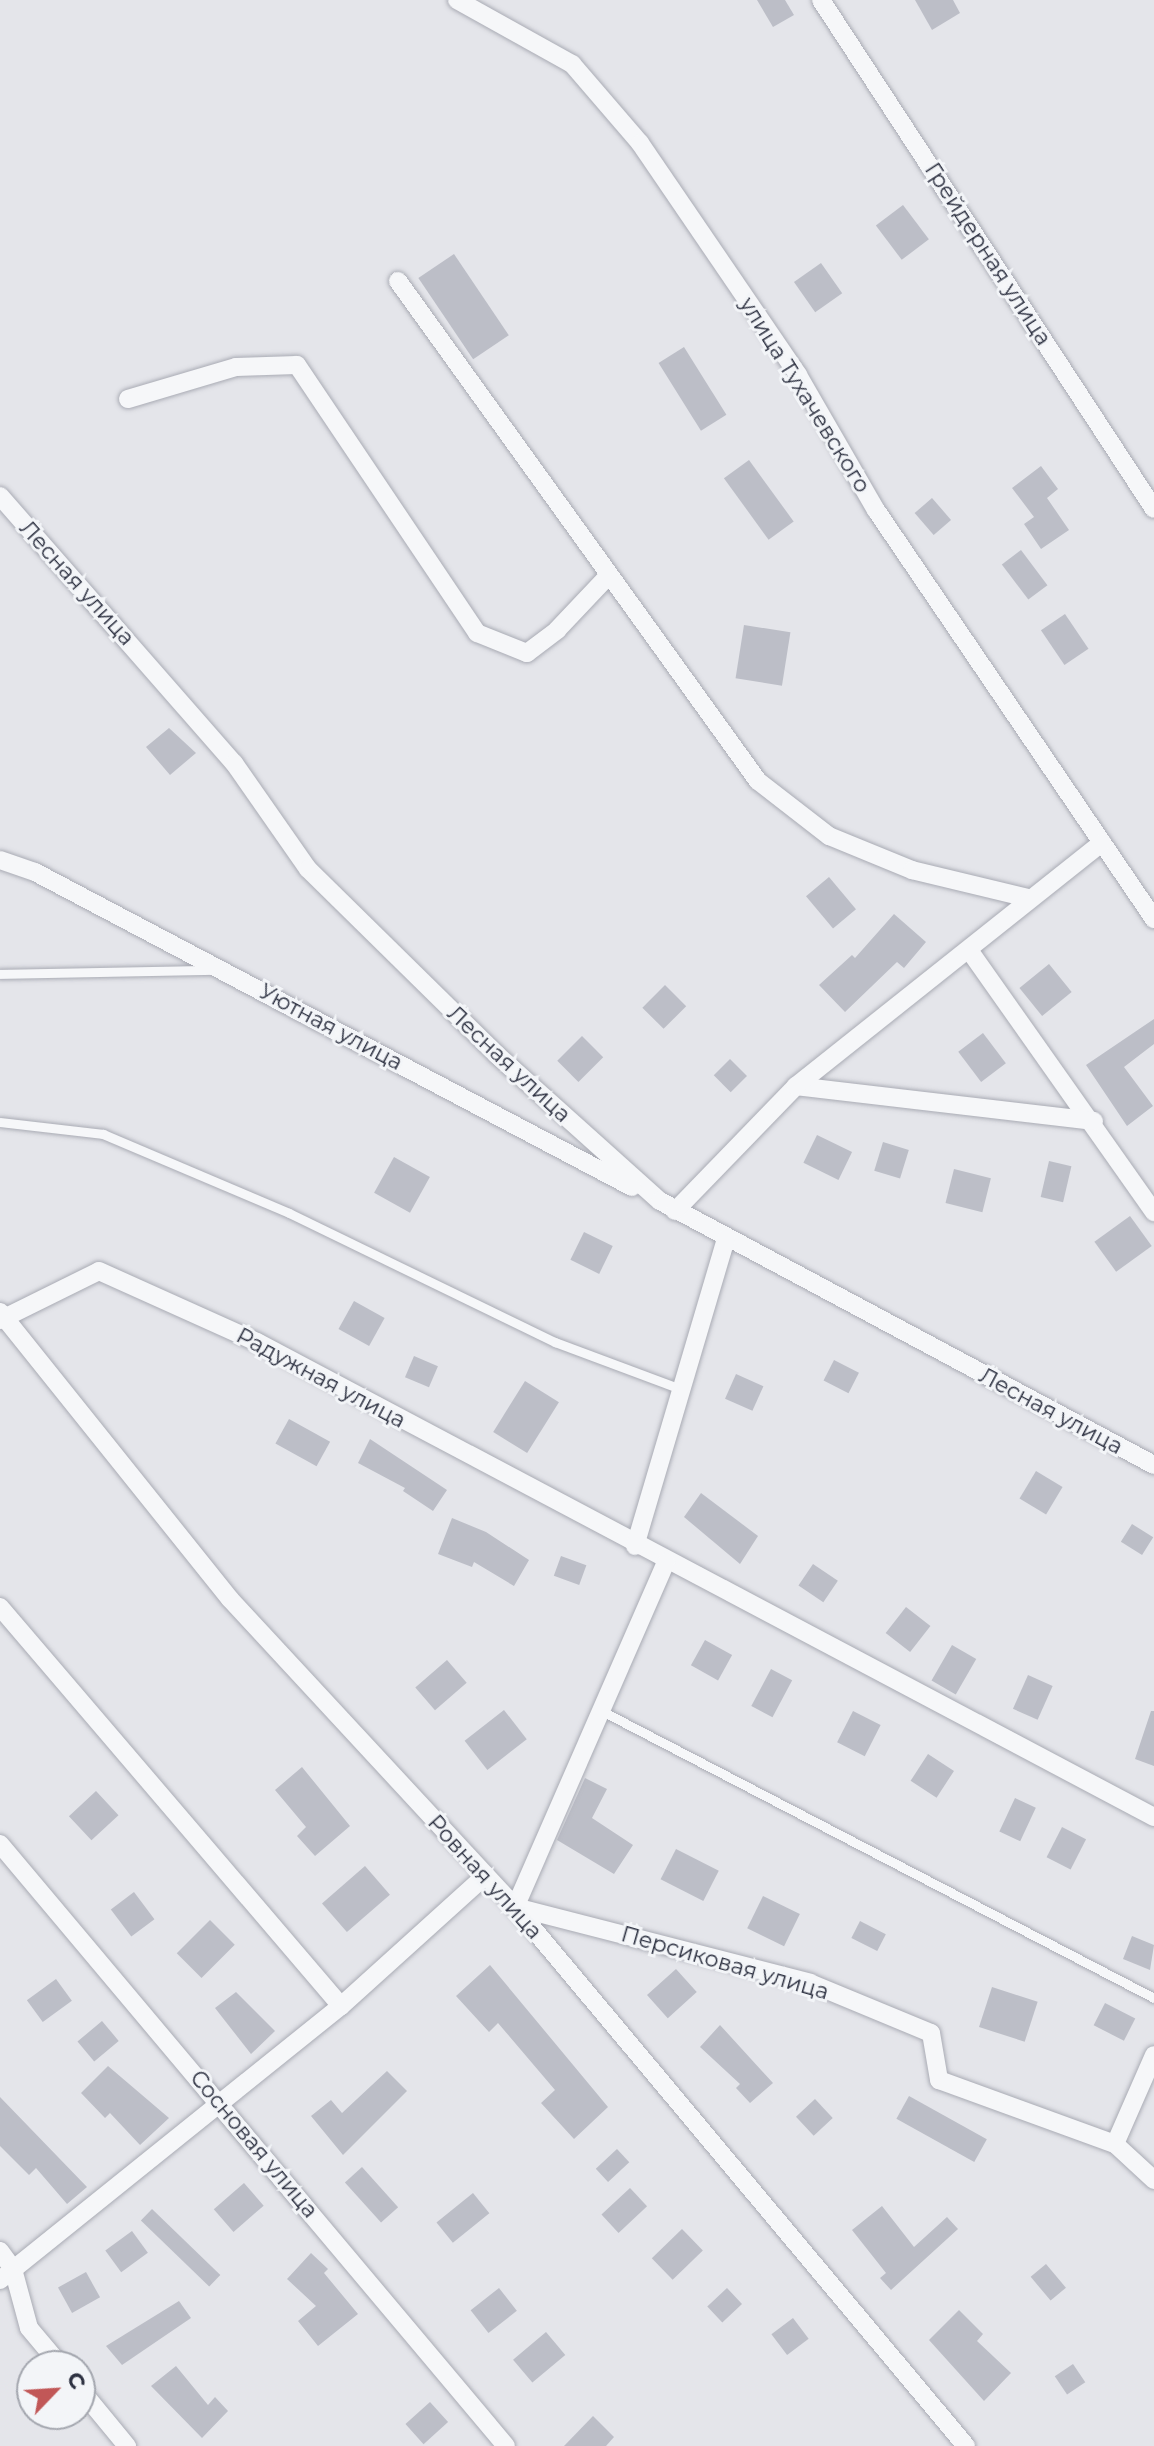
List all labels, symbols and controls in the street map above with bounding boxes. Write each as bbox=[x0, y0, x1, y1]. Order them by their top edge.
street label: Грейдерная улица bbox=[919, 158, 1057, 350]
street label: улица Тухачевского bbox=[734, 292, 876, 498]
street label: Лесная улица bbox=[14, 515, 140, 651]
street label: Уютная улица bbox=[255, 978, 407, 1076]
street label: Лесная улица bbox=[442, 1000, 576, 1128]
street label: Радужная улица bbox=[232, 1322, 410, 1434]
street label: Лесная улица bbox=[975, 1362, 1127, 1460]
street label: Ровная улица bbox=[422, 1809, 548, 1945]
street label: Персиковая улица bbox=[618, 1921, 832, 2005]
street label: Сосновая улица bbox=[185, 2065, 323, 2223]
north arrow bbox=[16, 2350, 96, 2430]
text: С bbox=[61, 2368, 92, 2393]

